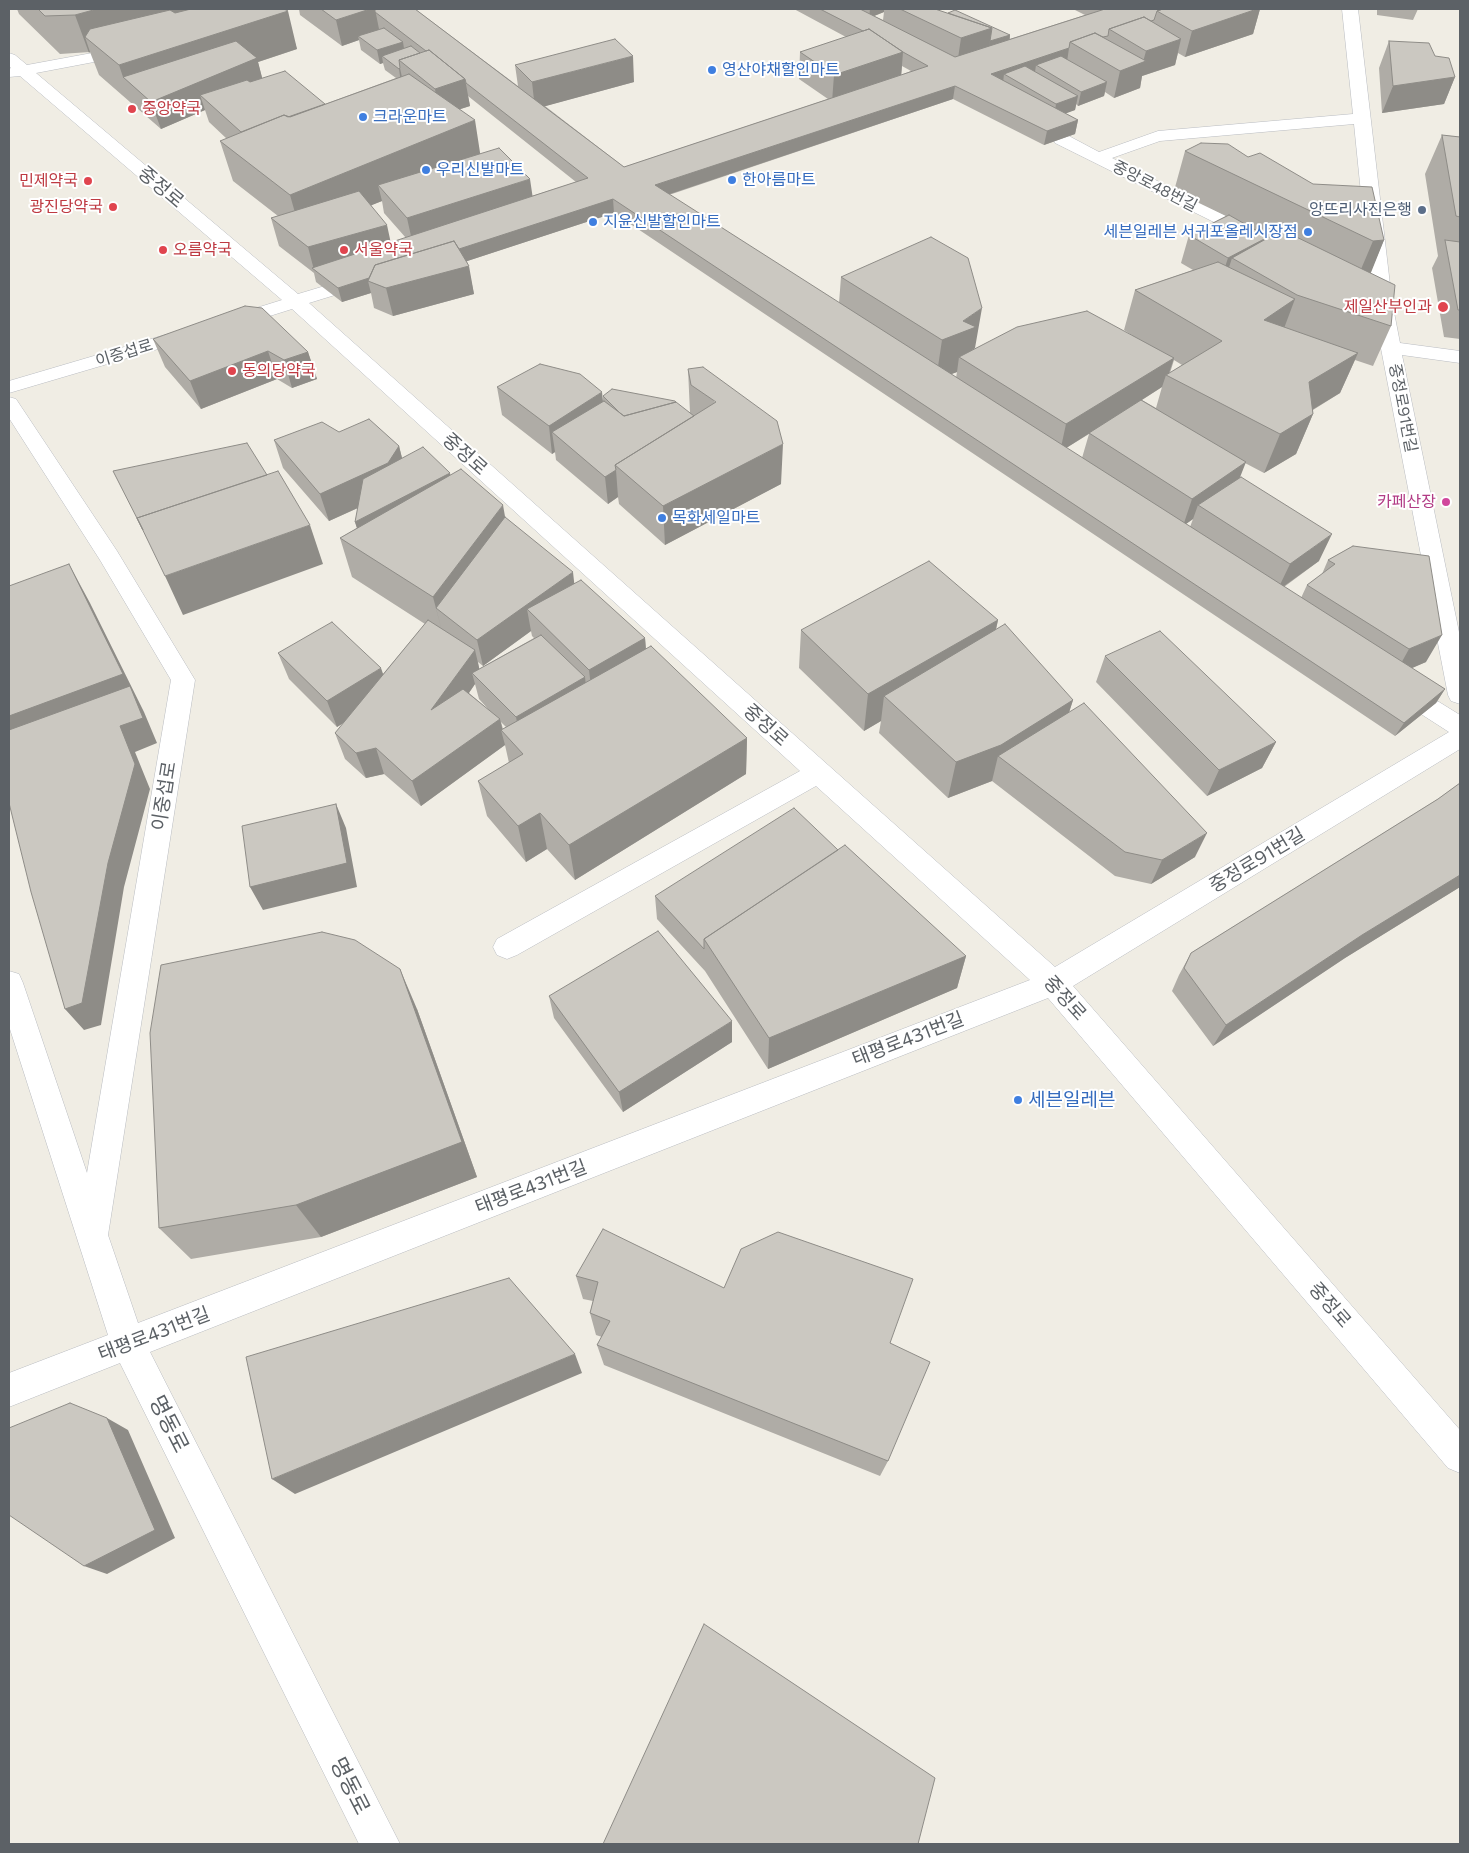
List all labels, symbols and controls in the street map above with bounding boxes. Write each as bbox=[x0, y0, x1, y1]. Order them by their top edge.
place label: 영산야채할인마트 bbox=[722, 60, 840, 80]
marker: 영산야채할인마트 bbox=[706, 64, 718, 76]
place label: 중앙약국 bbox=[142, 99, 201, 119]
marker: 중앙약국 bbox=[126, 103, 138, 115]
place label: 크라운마트 bbox=[373, 107, 447, 127]
marker: 크라운마트 bbox=[357, 111, 369, 123]
street label: 중앙로48번길 bbox=[1109, 156, 1201, 216]
place label: 우리신발마트 bbox=[436, 160, 524, 180]
street label: 중정로 bbox=[134, 161, 188, 213]
marker: 우리신발마트 bbox=[420, 164, 432, 176]
place label: 한아름마트 bbox=[742, 170, 816, 190]
place label: 민제약국 bbox=[19, 171, 78, 191]
marker: 한아름마트 bbox=[726, 174, 738, 186]
marker: 민제약국 bbox=[82, 175, 94, 187]
place label: 광진당약국 bbox=[29, 197, 103, 217]
place label: 앙뜨리사진은행 bbox=[1309, 200, 1412, 220]
marker: 광진당약국 bbox=[107, 201, 119, 213]
marker: 앙뜨리사진은행 bbox=[1416, 204, 1428, 216]
place label: 지윤신발할인마트 bbox=[603, 212, 721, 232]
marker: 지윤신발할인마트 bbox=[587, 216, 599, 228]
place label: 세븐일레븐 서귀포올레시장점 bbox=[1104, 222, 1298, 242]
marker: 세븐일레븐 서귀포올레시장점 bbox=[1302, 226, 1314, 238]
place label: 오름약국 bbox=[173, 240, 232, 260]
place label: 서울약국 bbox=[354, 240, 413, 260]
marker: 오름약국 bbox=[157, 244, 169, 256]
marker: 서울약국 bbox=[338, 244, 350, 256]
place label: 제일산부인과 bbox=[1344, 297, 1432, 317]
marker: 제일산부인과 bbox=[1436, 300, 1450, 314]
street label: 이중섭로 bbox=[93, 335, 155, 371]
place label: 동의당약국 bbox=[242, 361, 316, 381]
street label: 중정로91번길 bbox=[1385, 362, 1421, 454]
marker: 동의당약국 bbox=[226, 365, 238, 377]
street label: 중정로 bbox=[438, 428, 492, 480]
place label: 카페산장 bbox=[1377, 492, 1436, 512]
marker: 카페산장 bbox=[1440, 496, 1452, 508]
place label: 목화세일마트 bbox=[672, 508, 760, 528]
marker: 목화세일마트 bbox=[656, 512, 668, 524]
street label: 중정로 bbox=[739, 699, 793, 751]
street label: 이중섭로 bbox=[147, 760, 181, 832]
street label: 중정로91번길 bbox=[1205, 823, 1309, 897]
street label: 중정로 bbox=[1039, 971, 1091, 1025]
street label: 태평로431번길 bbox=[849, 1007, 967, 1071]
place label: 세븐일레븐 bbox=[1028, 1089, 1115, 1111]
marker: 세븐일레븐 bbox=[1012, 1094, 1024, 1106]
street label: 태평로431번길 bbox=[472, 1155, 590, 1219]
street label: 중정로 bbox=[1304, 1278, 1356, 1332]
street label: 태평로431번길 bbox=[95, 1302, 213, 1366]
street label: 명동로 bbox=[143, 1391, 195, 1457]
street label: 명동로 bbox=[324, 1753, 376, 1819]

